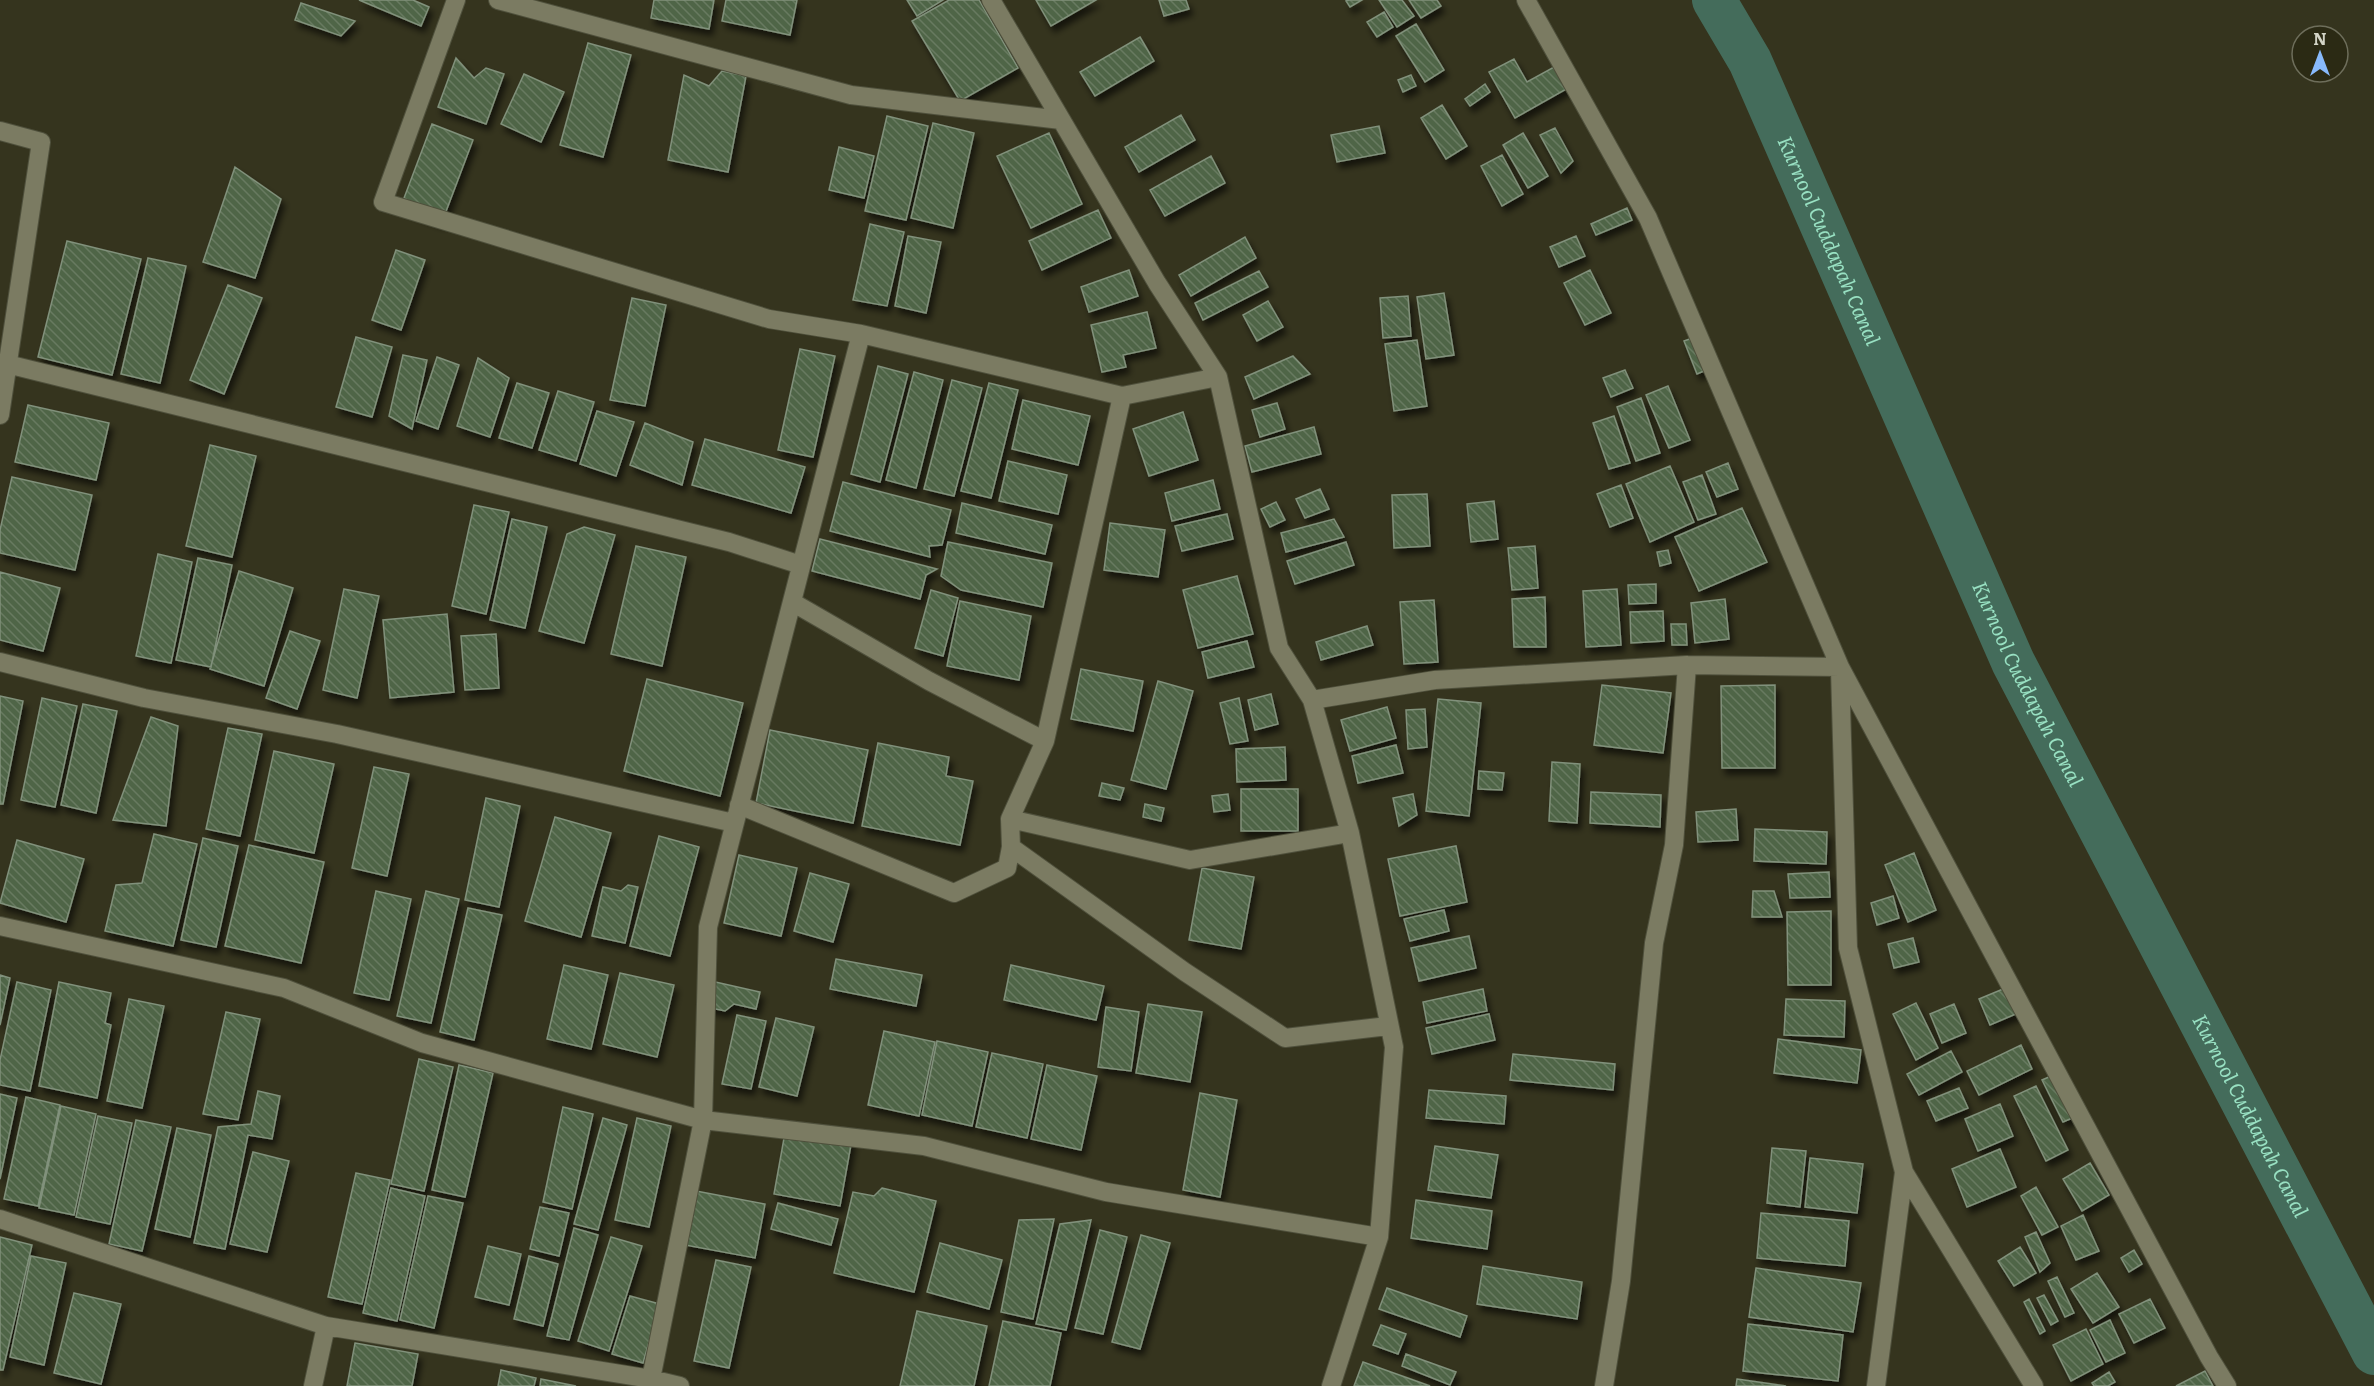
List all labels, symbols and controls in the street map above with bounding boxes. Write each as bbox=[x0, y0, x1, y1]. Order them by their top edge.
north arrow bbox=[2290, 24, 2350, 84]
text: N bbox=[2313, 26, 2327, 50]
water label: Kurnool Cuddapah Canal bbox=[1772, 131, 1890, 350]
water label: Kurnool Cuddapah Canal bbox=[1966, 576, 2093, 791]
water label: Kurnool Cuddapah Canal bbox=[2186, 1008, 2318, 1222]

